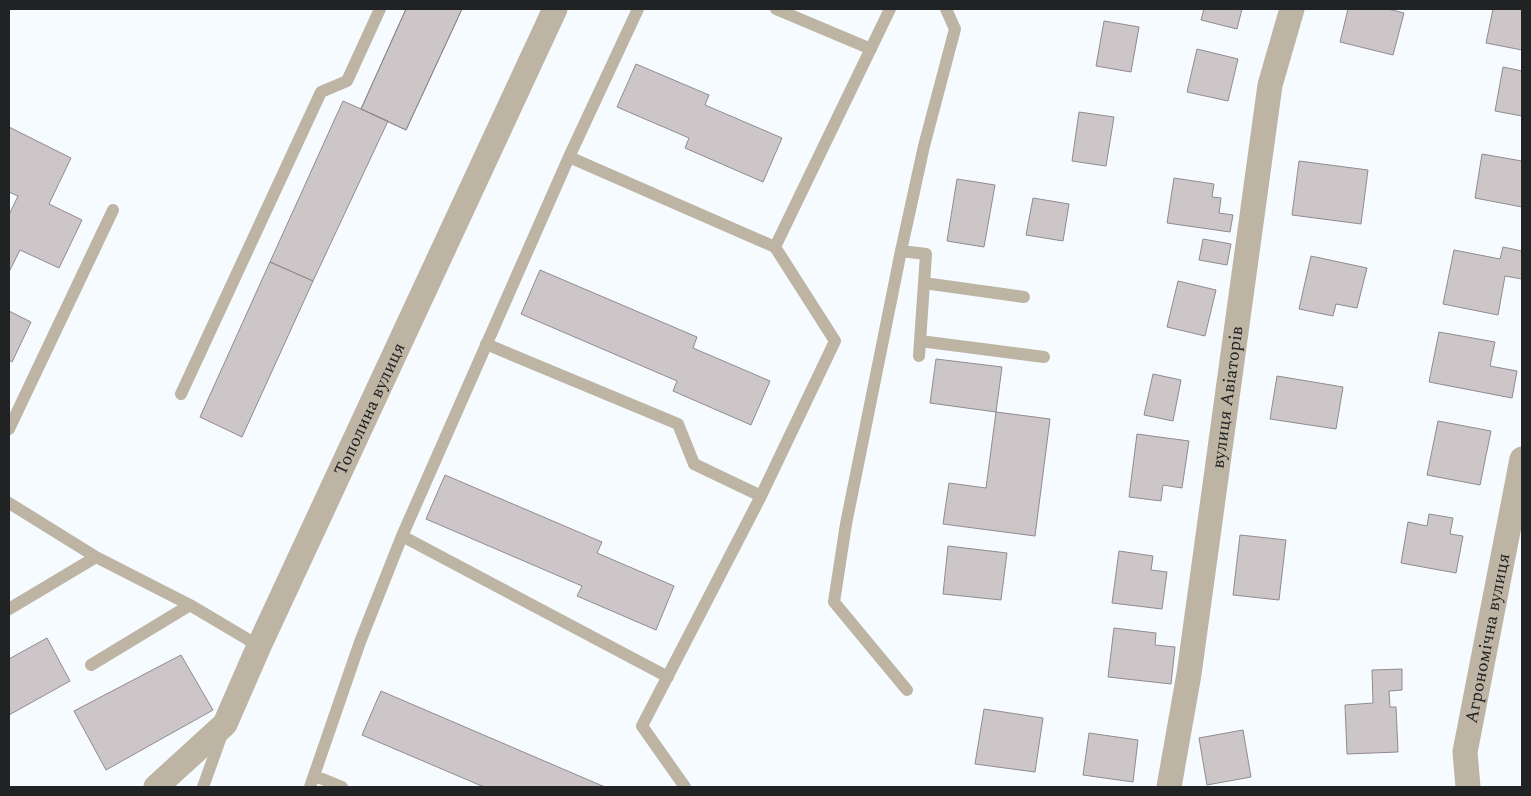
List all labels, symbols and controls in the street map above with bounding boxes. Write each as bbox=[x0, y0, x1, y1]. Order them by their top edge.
street label: вулиця Авіаторів bbox=[1204, 324, 1250, 470]
street label: Тополина вулиця bbox=[327, 338, 412, 480]
street label: Агрономічна вулиця bbox=[1457, 551, 1517, 726]

